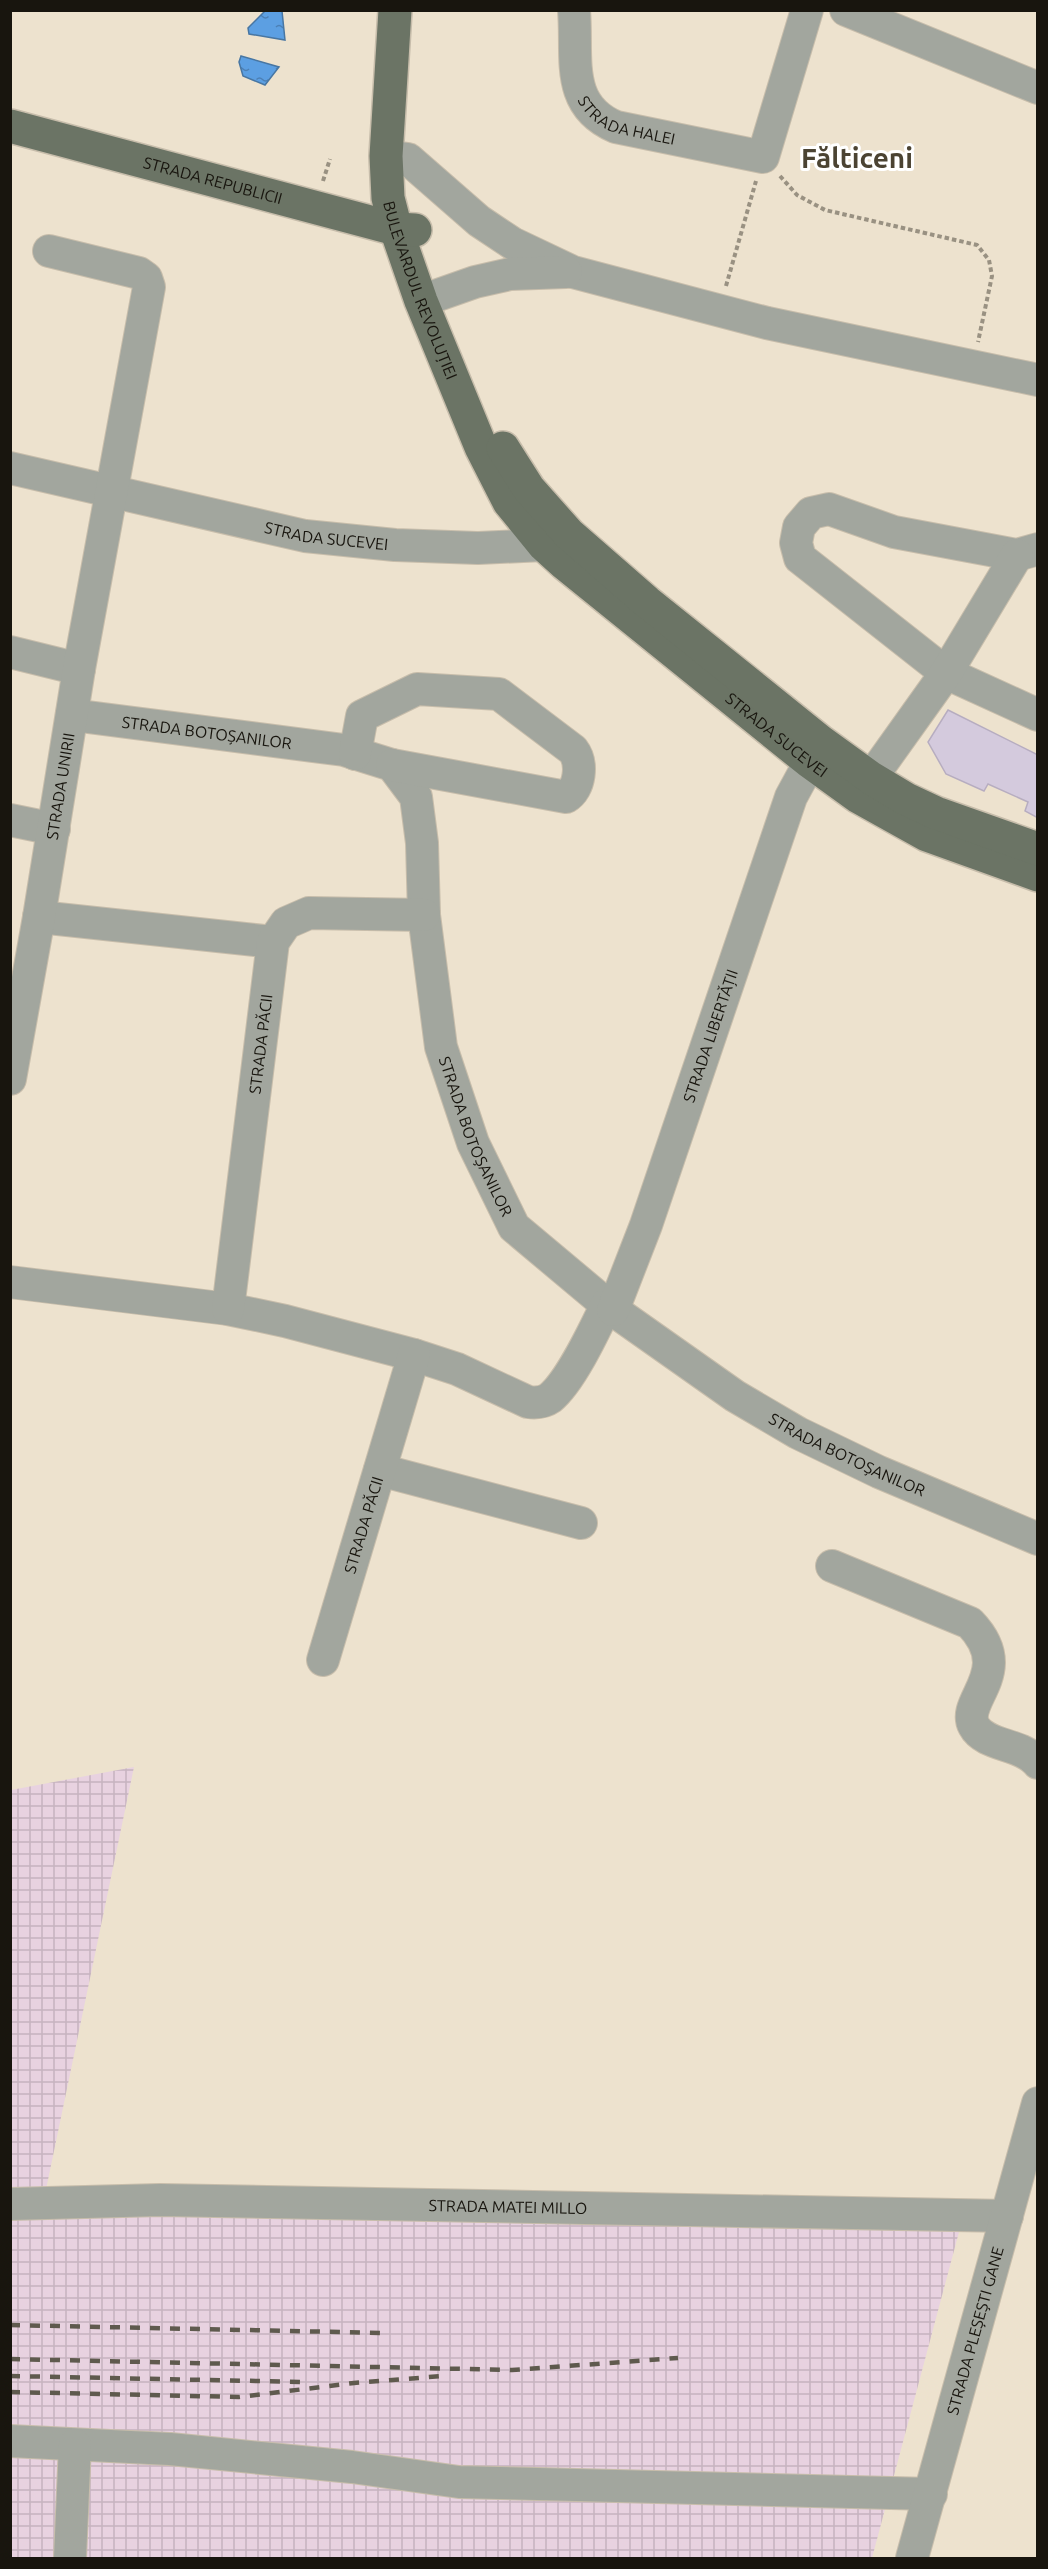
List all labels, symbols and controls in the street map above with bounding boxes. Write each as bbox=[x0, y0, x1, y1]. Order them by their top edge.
street label: STRADA HALEI bbox=[575, 93, 677, 148]
district label: Fălticeni bbox=[801, 142, 913, 173]
street label: STRADA REPUBLICII bbox=[141, 153, 284, 207]
street label: BULEVARDUL REVOLUȚIEI bbox=[380, 199, 461, 382]
street label: STRADA SUCEVEI bbox=[263, 518, 389, 553]
street label: STRADA SUCEVEI bbox=[722, 689, 831, 781]
street label: STRADA BOTOȘANILOR bbox=[121, 713, 293, 752]
street label: STRADA UNIRII bbox=[43, 732, 78, 841]
street label: STRADA LIBERTĂȚII bbox=[679, 967, 741, 1105]
street label: STRADA PĂCII bbox=[245, 993, 276, 1095]
street label: STRADA BOTOȘANILOR bbox=[436, 1054, 516, 1219]
street label: STRADA BOTOȘANILOR bbox=[766, 1409, 928, 1499]
street label: STRADA PĂCII bbox=[340, 1474, 386, 1576]
street label: STRADA MATEI MILLO bbox=[428, 2196, 587, 2217]
street label: STRADA PLEȘEȘTI GANE bbox=[943, 2244, 1007, 2417]

